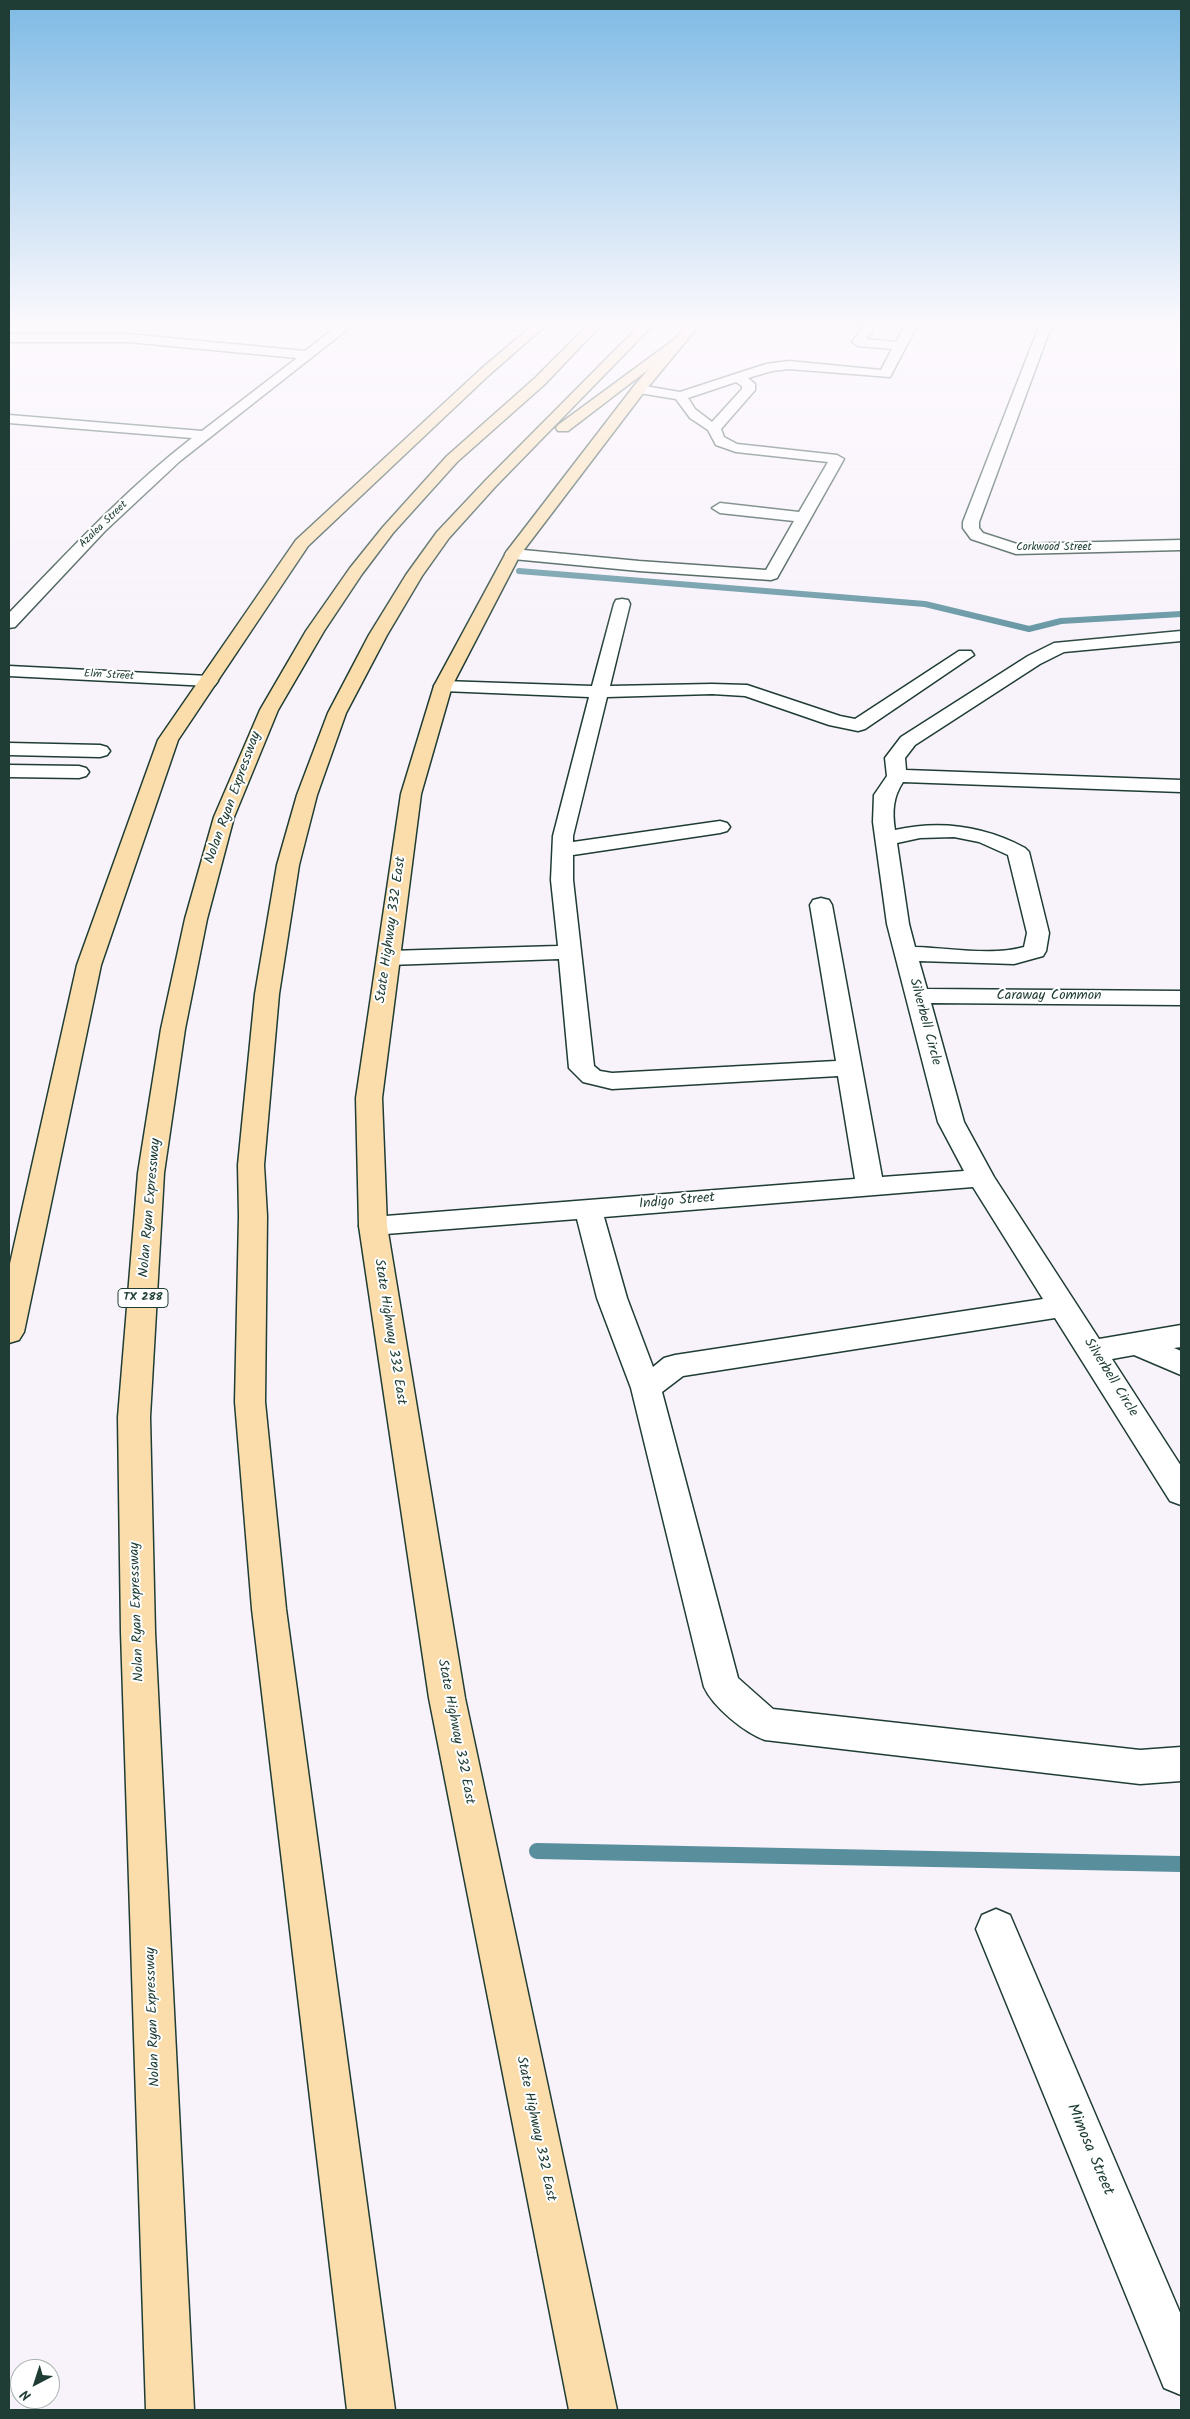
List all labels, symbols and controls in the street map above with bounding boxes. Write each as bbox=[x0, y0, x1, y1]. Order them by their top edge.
street label: Azalea Street bbox=[77, 499, 131, 551]
street label: Corkwood Street bbox=[1016, 541, 1092, 555]
street label: Elm Street bbox=[84, 668, 134, 684]
street label: Nolan Ryan Expressway bbox=[202, 730, 266, 866]
street label: State Highway 332 East bbox=[373, 856, 411, 1004]
street label: Silverbell Circle bbox=[904, 977, 944, 1067]
street label: Caraway Common bbox=[996, 989, 1102, 1005]
street label: Nolan Ryan Expressway bbox=[137, 1138, 165, 1278]
street label: Indigo Street bbox=[638, 1190, 716, 1214]
street label: State Highway 332 East bbox=[369, 1258, 409, 1406]
road number: TX 288 bbox=[118, 1289, 168, 1308]
street label: Silverbell Circle bbox=[1079, 1336, 1141, 1420]
street label: Nolan Ryan Expressway bbox=[127, 1542, 149, 1682]
street label: State Highway 332 East bbox=[433, 1658, 477, 1806]
street label: Nolan Ryan Expressway bbox=[143, 1947, 165, 2087]
street label: State Highway 332 East bbox=[511, 2055, 559, 2203]
street label: Mimosa Street bbox=[1061, 2101, 1117, 2199]
north arrow bbox=[10, 2359, 60, 2409]
text: N bbox=[16, 2383, 36, 2406]

